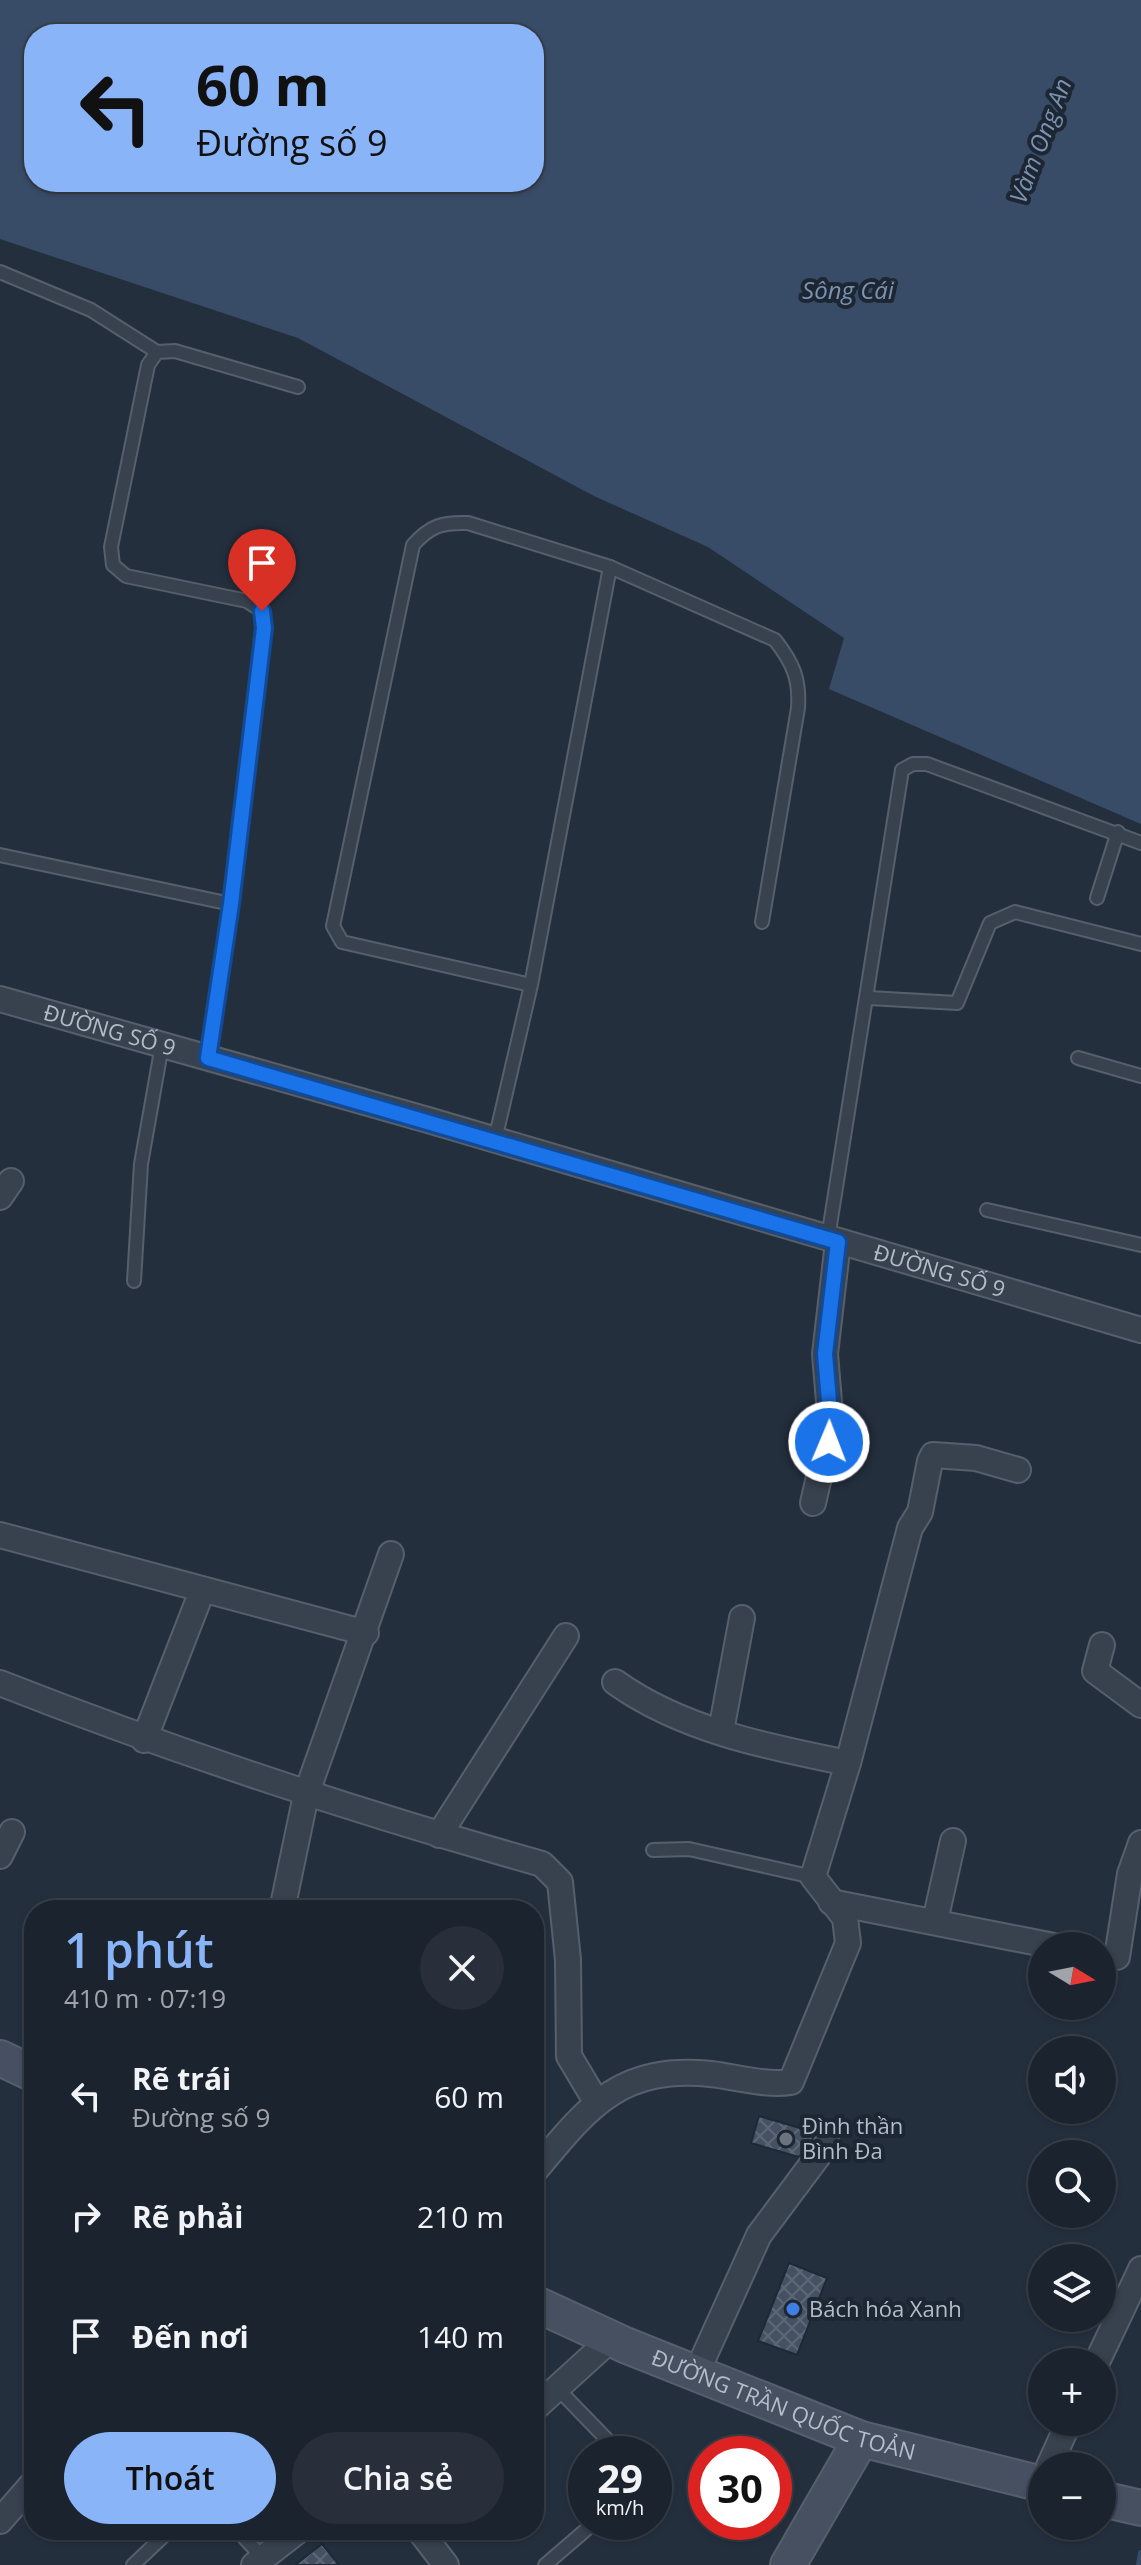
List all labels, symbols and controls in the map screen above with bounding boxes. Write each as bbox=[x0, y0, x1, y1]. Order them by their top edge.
text: 60 m bbox=[196, 46, 330, 122]
icon: left bbox=[64, 56, 168, 160]
water label: Vàm Ong An bbox=[1001, 73, 1078, 208]
text: Đường số 9 bbox=[196, 118, 388, 167]
water label: Sông Cái bbox=[802, 273, 895, 306]
pin bbox=[228, 529, 296, 611]
icon: arrive bbox=[240, 541, 284, 585]
street label: ĐƯỜNG SỐ 9 bbox=[40, 996, 179, 1062]
street label: ĐƯỜNG SỐ 9 bbox=[870, 1236, 1009, 1303]
position arrow bbox=[787, 1400, 871, 1484]
text: 1 phút bbox=[64, 1917, 214, 1982]
button: close bbox=[420, 1926, 504, 2010]
north arrow bbox=[1028, 1932, 1116, 2020]
map controls bbox=[1028, 1932, 1116, 2540]
text: 410 m · 07:19 bbox=[64, 1980, 226, 2016]
button: sound bbox=[1028, 2036, 1116, 2124]
text: Rẽ trái bbox=[132, 2058, 231, 2099]
icon: left bbox=[64, 2074, 108, 2118]
text: 60 m bbox=[434, 2076, 504, 2117]
text: Đường số 9 bbox=[132, 2099, 270, 2135]
place label: Đình thần Bình Đa bbox=[802, 2110, 903, 2165]
marker: Đình thần Bình Đa bbox=[777, 2130, 795, 2148]
button: search bbox=[1028, 2140, 1116, 2228]
icon: right bbox=[64, 2194, 108, 2238]
text: Rẽ phải bbox=[132, 2196, 243, 2237]
text: 210 m bbox=[417, 2196, 504, 2237]
button: layers bbox=[1028, 2244, 1116, 2332]
place label: Bách hóa Xanh bbox=[809, 2293, 962, 2323]
marker: Bách hóa Xanh bbox=[784, 2300, 802, 2318]
icon: arrive bbox=[64, 2314, 108, 2358]
text: Đến nơi bbox=[132, 2316, 249, 2357]
text: 140 m bbox=[417, 2316, 504, 2357]
street label: ĐƯỜNG TRẦN QUỐC TOẢN bbox=[647, 2341, 919, 2466]
button: + bbox=[1028, 2348, 1116, 2436]
button: Thoát bbox=[64, 2432, 276, 2524]
button: Chia sẻ bbox=[292, 2432, 504, 2524]
speed limit sign: 30 bbox=[688, 2436, 792, 2540]
text: 29 bbox=[597, 2450, 643, 2505]
button: − bbox=[1028, 2452, 1116, 2540]
text: km/h bbox=[596, 2494, 644, 2521]

